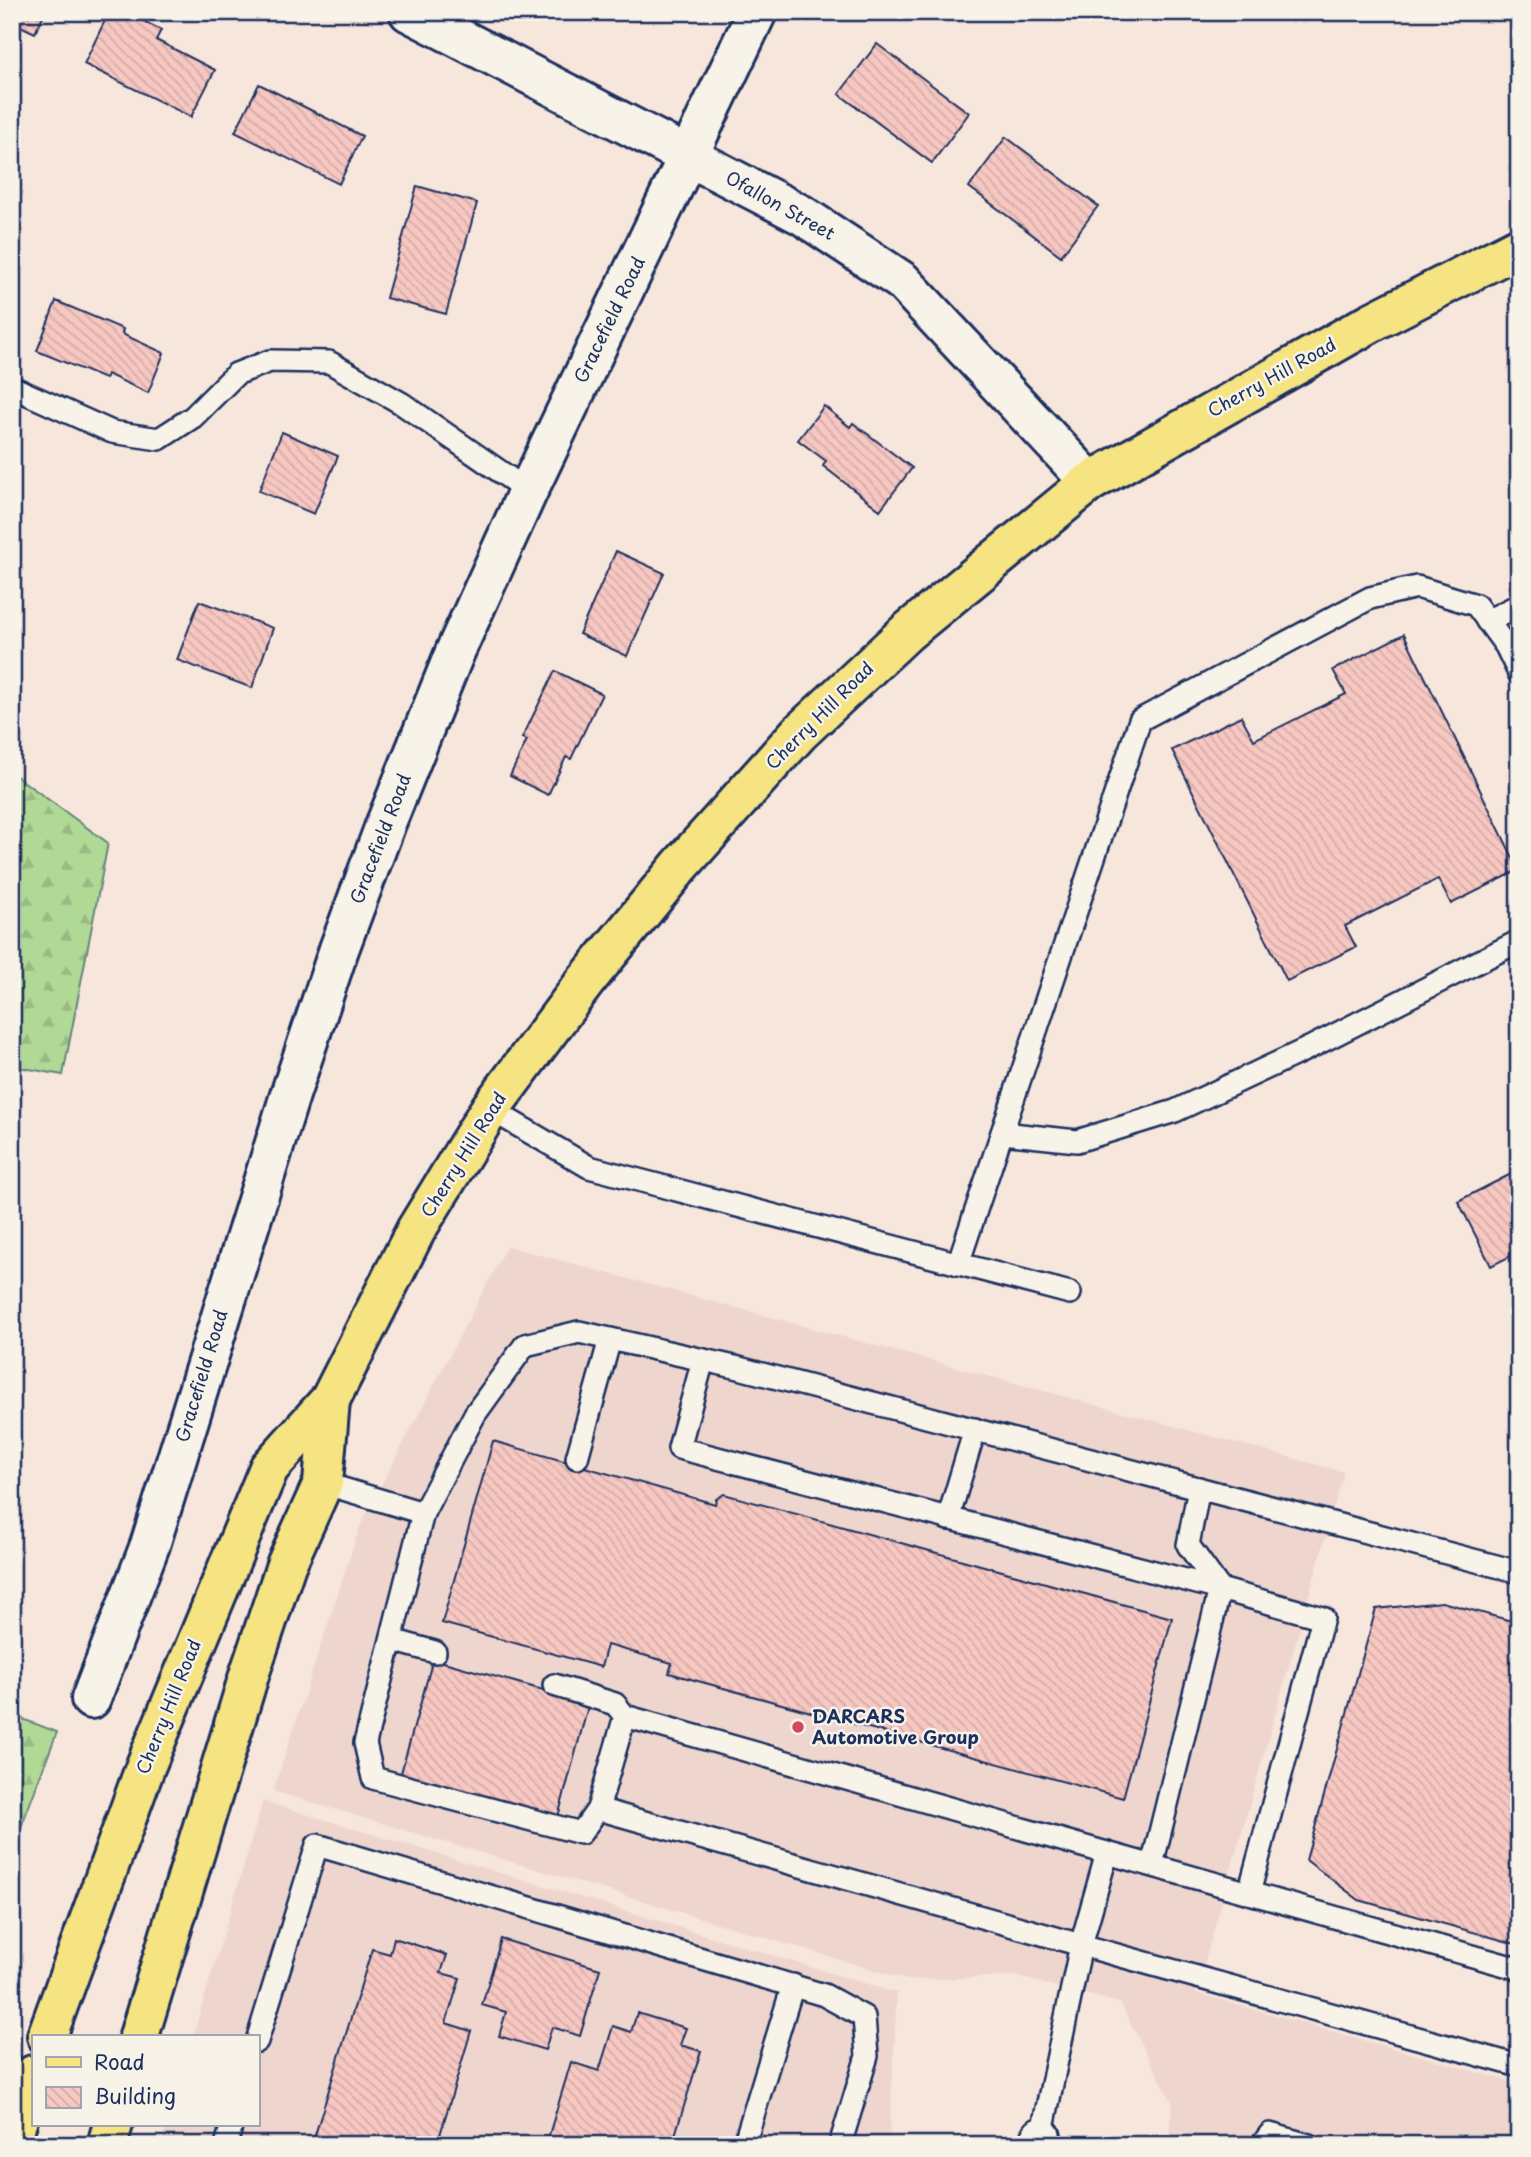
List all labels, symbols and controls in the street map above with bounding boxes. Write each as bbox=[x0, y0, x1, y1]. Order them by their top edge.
street label: Ofallon Street bbox=[721, 163, 840, 246]
street label: Gracefield Road bbox=[566, 252, 651, 387]
street label: Cherry Hill Road bbox=[1202, 330, 1341, 423]
street label: Cherry Hill Road bbox=[759, 655, 879, 775]
street label: Gracefield Road bbox=[342, 769, 417, 907]
street label: Cherry Hill Road bbox=[413, 1086, 512, 1222]
street label: Gracefield Road bbox=[168, 1306, 234, 1445]
street label: Cherry Hill Road bbox=[128, 1635, 207, 1778]
place label: DARCARS Automotive Group bbox=[812, 1702, 979, 1750]
marker: DARCARS Automotive Group bbox=[790, 1719, 806, 1735]
legend bbox=[32, 2035, 259, 2126]
text: Road bbox=[94, 2045, 145, 2077]
text: Building bbox=[94, 2079, 176, 2111]

